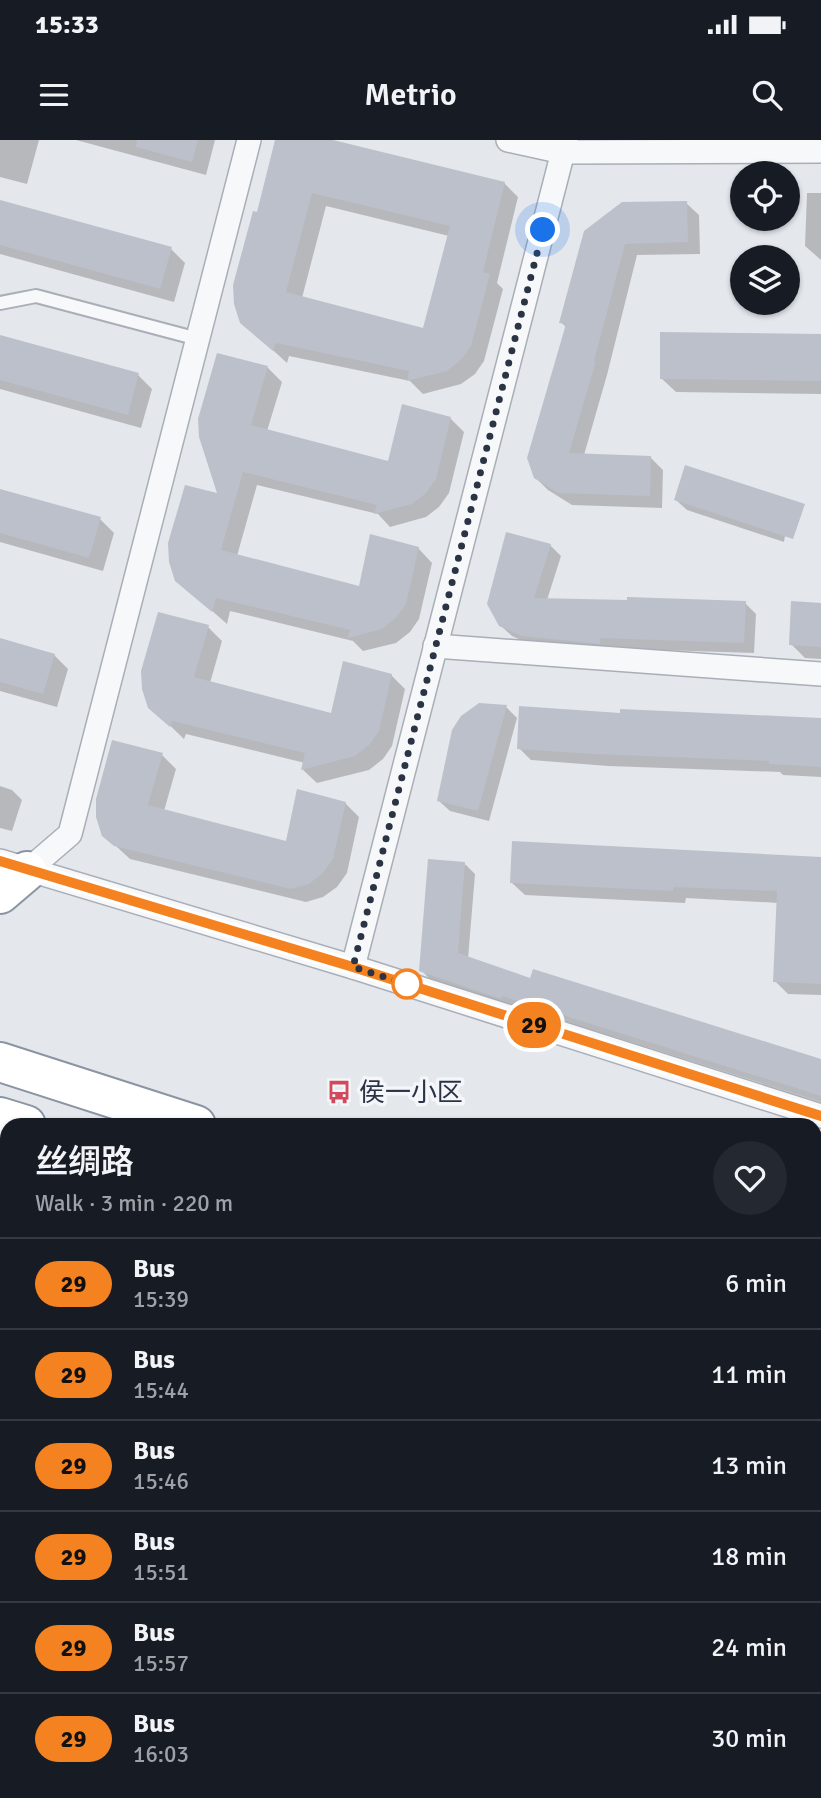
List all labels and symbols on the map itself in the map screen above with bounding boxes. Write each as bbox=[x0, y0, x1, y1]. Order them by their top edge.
your location bbox=[525, 212, 560, 247]
unlabelled marker bbox=[392, 969, 422, 999]
line badge: 29 bbox=[503, 1002, 566, 1048]
place label: 侯一小区 bbox=[359, 1077, 463, 1109]
bus stop icon: 侯一小区 bbox=[325, 1078, 353, 1106]

